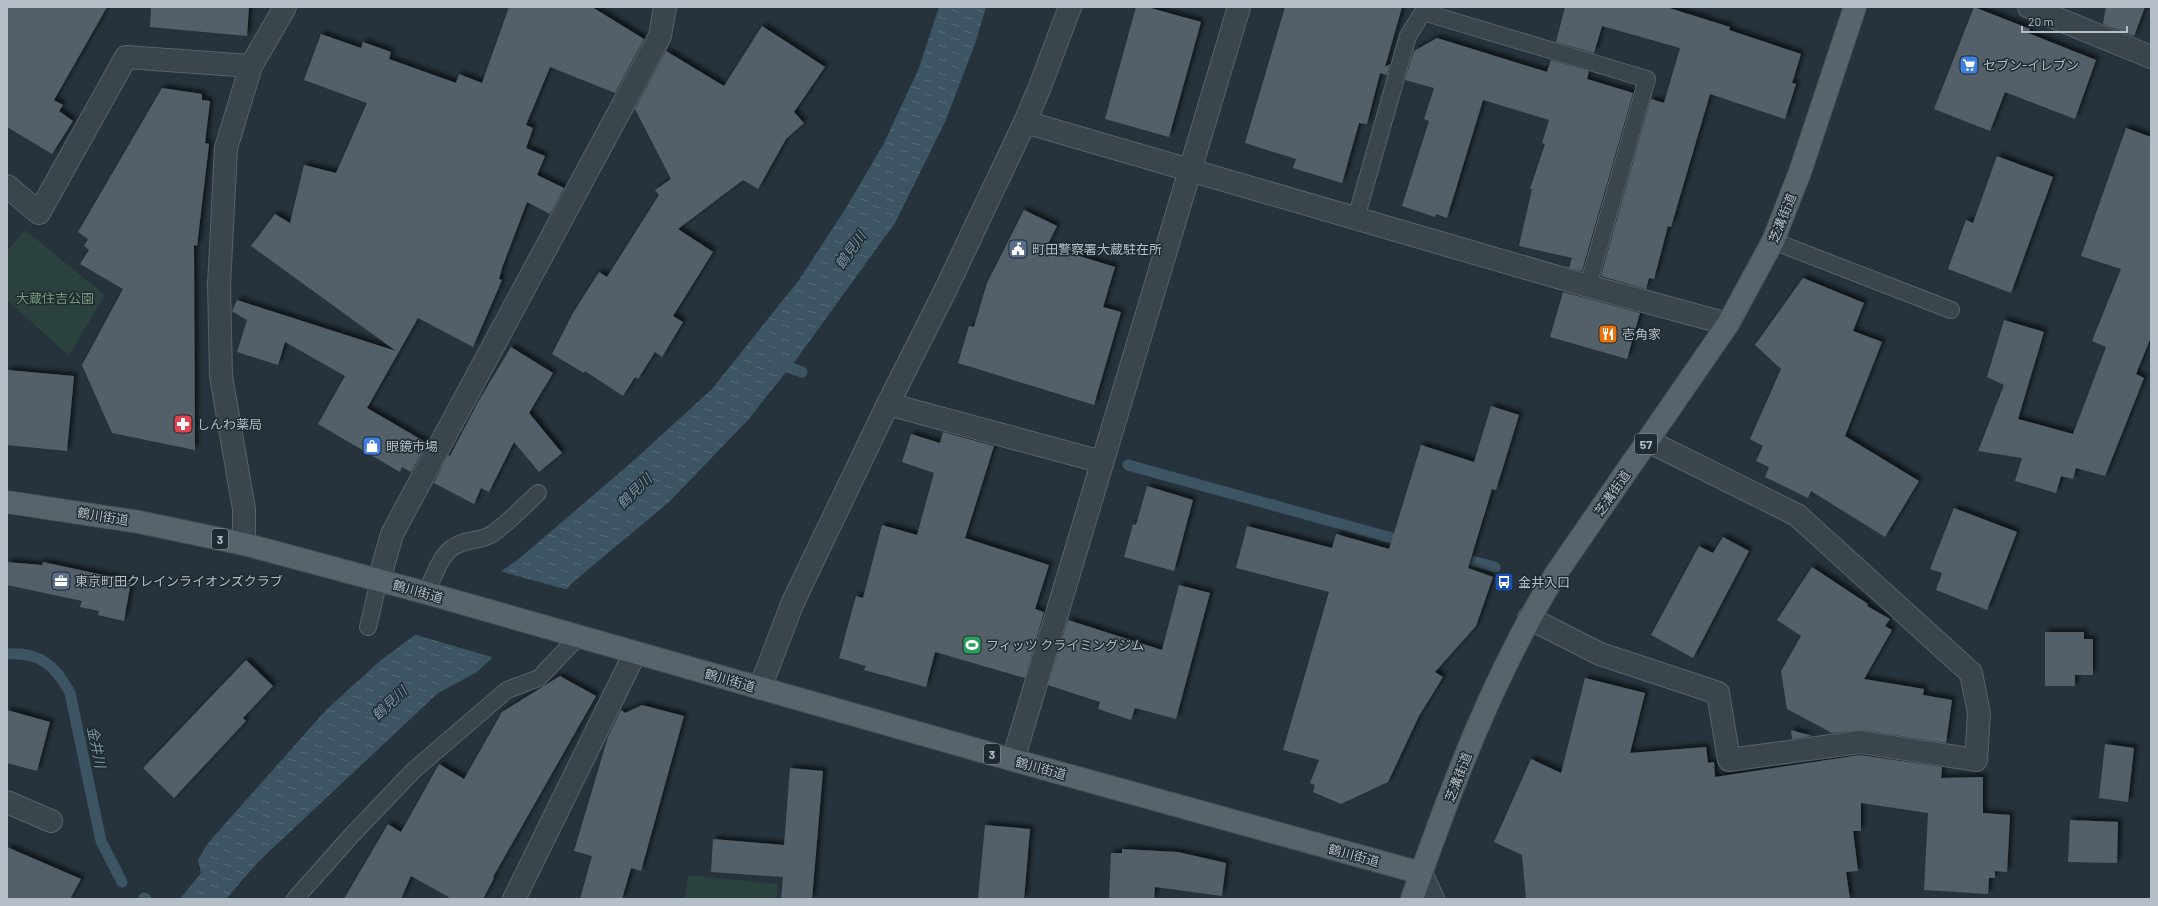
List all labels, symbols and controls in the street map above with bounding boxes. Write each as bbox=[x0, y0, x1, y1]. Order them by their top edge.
scale bar bbox=[2022, 8, 2127, 34]
text: 20 m bbox=[2028, 14, 2054, 28]
supermarket icon: セブン-イレブン bbox=[1958, 54, 1980, 76]
place label: セブン-イレブン bbox=[1983, 57, 2079, 73]
street label: 芝溝街道 bbox=[1765, 191, 1799, 245]
water label: 鶴見川 bbox=[831, 226, 870, 272]
public building icon: 町田警察署大蔵駐在所 bbox=[1007, 238, 1029, 260]
place label: 町田警察署大蔵駐在所 bbox=[1032, 241, 1162, 257]
park label: 大蔵住吉公園 bbox=[16, 290, 94, 306]
restaurant icon: 壱角家 bbox=[1597, 323, 1619, 345]
place label: 壱角家 bbox=[1622, 326, 1661, 342]
pharmacy icon: しんわ薬局 bbox=[172, 413, 194, 435]
place label: しんわ薬局 bbox=[197, 416, 262, 432]
road number: 57 bbox=[1635, 434, 1657, 454]
shop icon: 眼鏡市場 bbox=[361, 435, 383, 457]
place label: 眼鏡市場 bbox=[386, 438, 438, 454]
street label: 芝溝街道 bbox=[1591, 467, 1633, 519]
water label: 鶴見川 bbox=[613, 469, 656, 512]
street label: 鶴川街道 bbox=[76, 504, 130, 528]
road number: 3 bbox=[212, 529, 228, 549]
office icon: 東京町田クレインライオンズクラブ bbox=[50, 570, 72, 592]
bus stop icon: 金井入口 bbox=[1493, 571, 1515, 593]
place label: 東京町田クレインライオンズクラブ bbox=[75, 573, 283, 589]
place label: 金井入口 bbox=[1518, 574, 1570, 590]
street label: 鶴川街道 bbox=[391, 576, 445, 606]
sports icon: フィッツ クライミングジム bbox=[961, 634, 983, 656]
place label: フィッツ クライミングジム bbox=[986, 637, 1144, 653]
street label: 鶴川街道 bbox=[703, 665, 757, 695]
water label: 鶴見川 bbox=[368, 681, 412, 724]
water label: 金井川 bbox=[84, 725, 110, 771]
road number: 3 bbox=[984, 744, 1000, 764]
street label: 芝溝街道 bbox=[1441, 750, 1475, 804]
street label: 鶴川街道 bbox=[1014, 754, 1068, 782]
street label: 鶴川街道 bbox=[1327, 841, 1381, 869]

